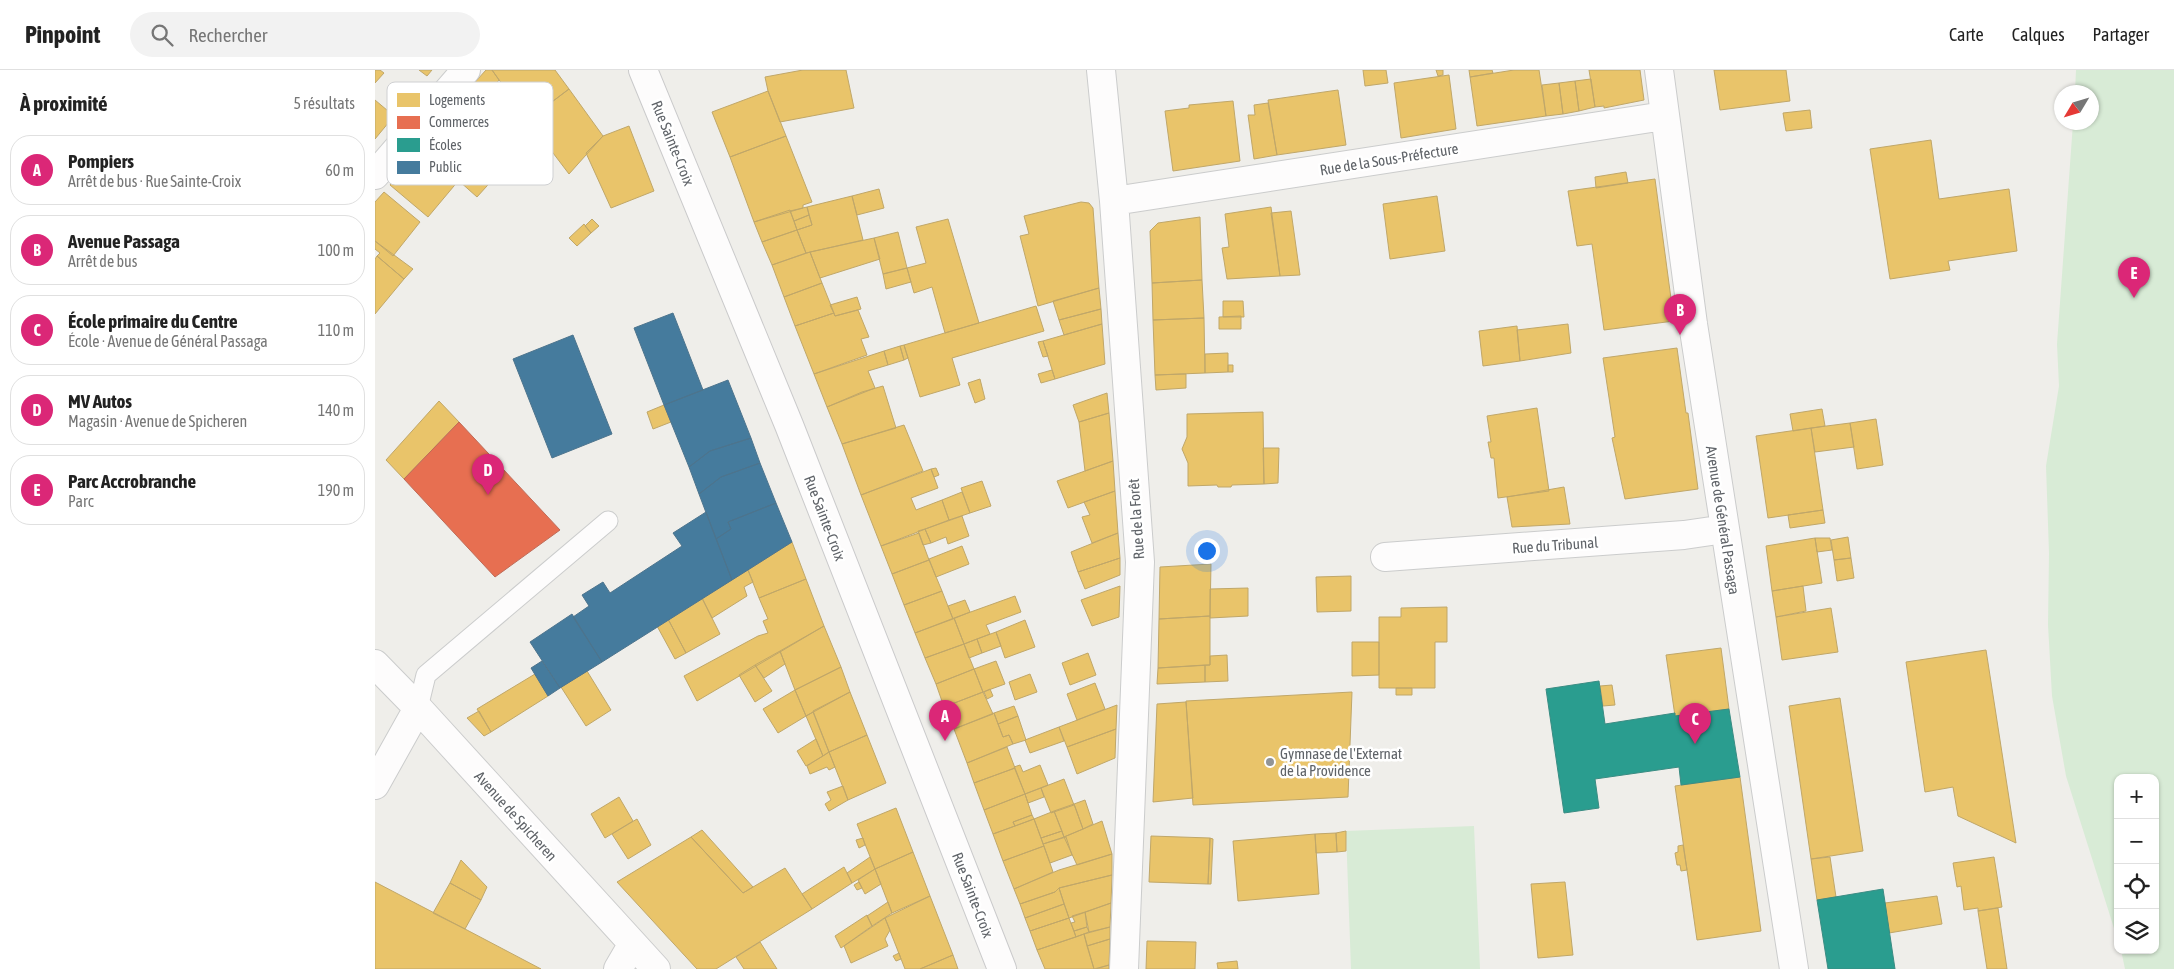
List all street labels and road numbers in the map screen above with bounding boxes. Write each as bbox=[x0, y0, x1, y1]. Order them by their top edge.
street label: Rue Sainte-Croix bbox=[648, 98, 698, 188]
street label: Rue de la Sous-Préfecture bbox=[1319, 140, 1460, 178]
street label: Avenue de Général Passaga bbox=[1703, 444, 1743, 596]
street label: Rue Sainte-Croix bbox=[801, 473, 849, 563]
street label: Rue de la Forêt bbox=[1125, 478, 1147, 560]
street label: Rue du Tribunal bbox=[1511, 534, 1599, 556]
street label: Avenue de Spicheren bbox=[471, 768, 561, 864]
street label: Rue Sainte-Croix bbox=[949, 850, 997, 940]

